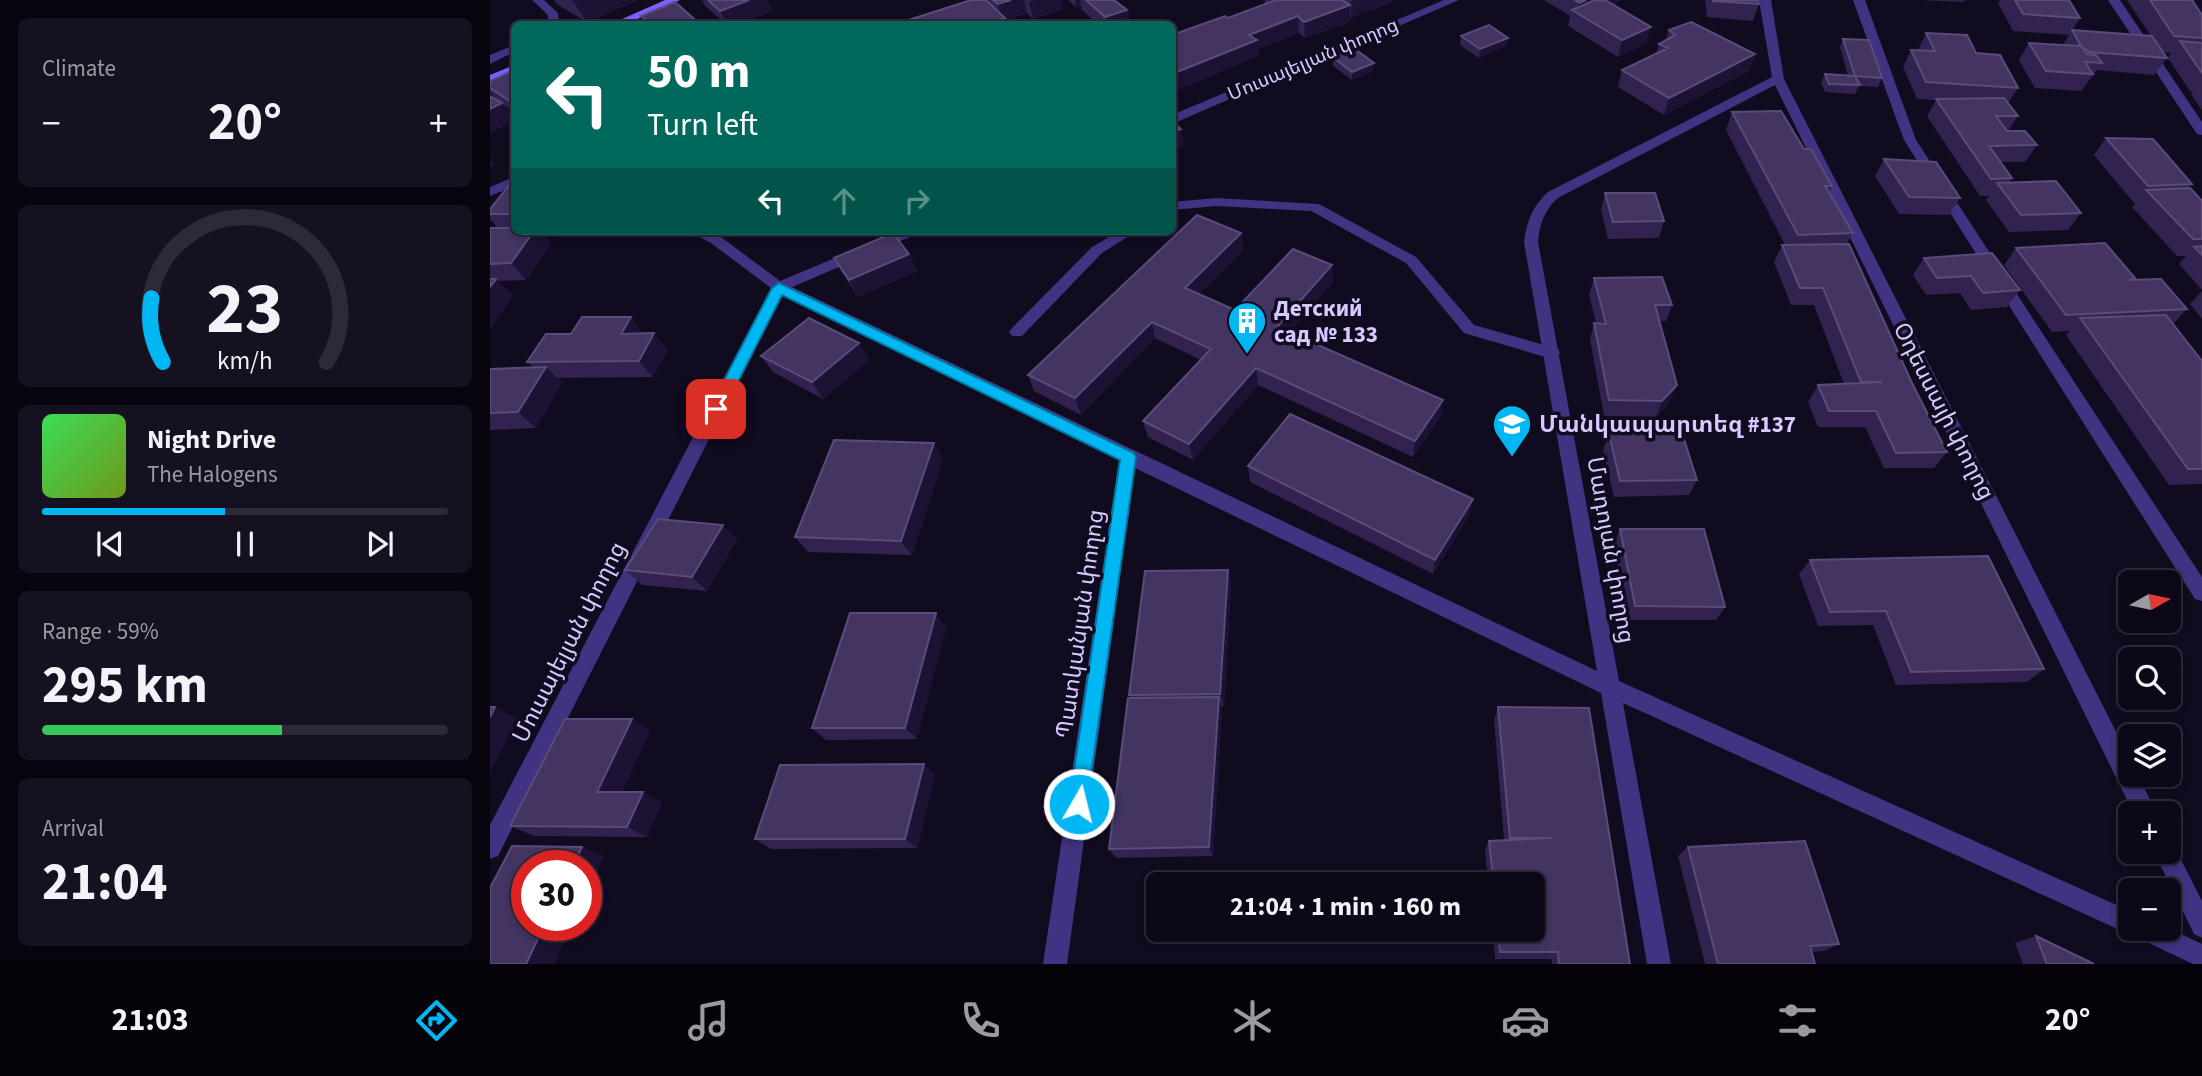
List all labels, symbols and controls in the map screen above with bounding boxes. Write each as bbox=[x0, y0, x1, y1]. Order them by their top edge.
street label: Մուսայելյան փողոց bbox=[1223, 12, 1403, 108]
text: 50 m bbox=[647, 37, 751, 107]
icon: left bbox=[532, 49, 623, 140]
text: Climate bbox=[42, 52, 116, 85]
text: 20° bbox=[208, 86, 282, 160]
text: − bbox=[42, 97, 61, 151]
text: + bbox=[429, 97, 448, 151]
text: Turn left bbox=[647, 102, 758, 148]
icon: left bbox=[752, 182, 790, 220]
icon: ahead bbox=[825, 182, 863, 220]
icon: right bbox=[898, 182, 936, 220]
text: 23 bbox=[207, 257, 283, 361]
place label: Детский сад № 133 bbox=[1274, 292, 1378, 351]
building icon: Детский сад № 133 bbox=[1226, 300, 1268, 355]
street label: Օդեսսայի փողոց bbox=[1885, 317, 2003, 505]
text: km/h bbox=[217, 342, 273, 378]
pin bbox=[686, 379, 746, 439]
icon: arrive bbox=[697, 390, 735, 428]
school or university icon: Մանկապարտեզ #137 bbox=[1491, 403, 1533, 458]
place label: Մանկապարտեզ #137 bbox=[1539, 408, 1796, 441]
text: Night Drive bbox=[147, 421, 276, 458]
street label: Մադոյան փողոց bbox=[1578, 454, 1644, 646]
text: The Halogens bbox=[147, 458, 278, 491]
street label: Պատկանյան փողոց bbox=[1048, 507, 1112, 741]
icon: previous bbox=[91, 525, 129, 563]
icon: pause bbox=[226, 525, 264, 563]
icon: next bbox=[361, 525, 399, 563]
street label: Մուսայելյան փողոց bbox=[504, 536, 634, 748]
north arrow bbox=[2118, 570, 2180, 634]
map controls bbox=[2118, 570, 2181, 941]
text: Range · 59% bbox=[42, 615, 159, 648]
button: search bbox=[2118, 647, 2181, 710]
text: 295 km bbox=[42, 649, 208, 723]
button: layers bbox=[2118, 724, 2181, 787]
position arrow bbox=[1042, 767, 1116, 841]
button: + bbox=[2118, 801, 2181, 864]
text: Arrival bbox=[42, 812, 104, 845]
text: 21:04 bbox=[42, 846, 167, 920]
speed limit sign: 30 bbox=[511, 850, 602, 941]
button: − bbox=[2118, 878, 2181, 941]
text: 21:04 · 1 min · 160 m bbox=[1230, 888, 1461, 925]
icon: directions bbox=[412, 996, 461, 1045]
icon: music bbox=[684, 996, 733, 1045]
icon: phone bbox=[956, 996, 1005, 1045]
icon: climate bbox=[1228, 996, 1277, 1045]
icon: car bbox=[1501, 996, 1550, 1045]
icon: filters bbox=[1773, 996, 1822, 1045]
text: 21:03 bbox=[112, 997, 189, 1043]
text: 20° bbox=[2045, 997, 2090, 1043]

